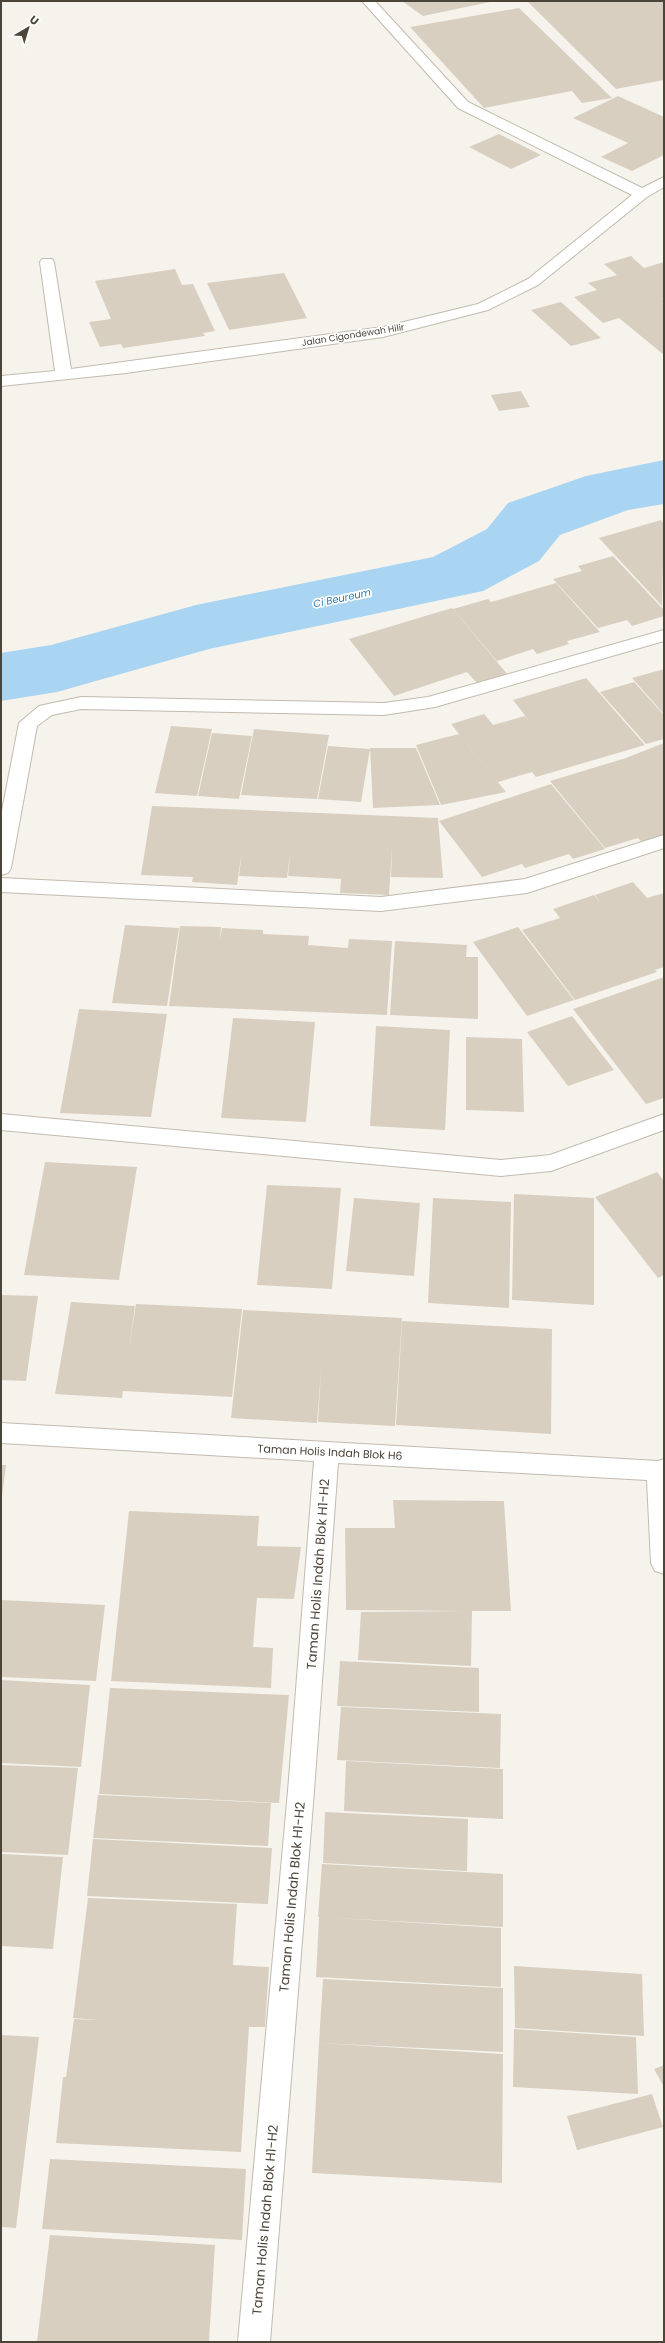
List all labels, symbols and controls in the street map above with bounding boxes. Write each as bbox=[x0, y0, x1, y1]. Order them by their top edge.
north arrow bbox=[8, 8, 48, 48]
text: U bbox=[26, 11, 42, 29]
street label: Jalan Cigondewah Hilir bbox=[301, 321, 406, 349]
water label: Ci Beureum bbox=[312, 585, 372, 611]
street label: Taman Holis Indah Blok H6 bbox=[257, 1440, 403, 1464]
street label: Taman Holis Indah Blok H1-H2 bbox=[302, 1478, 334, 1670]
street label: Taman Holis Indah Blok H1-H2 bbox=[274, 1801, 310, 1993]
street label: Taman Holis Indah Blok H1-H2 bbox=[247, 2124, 283, 2316]

